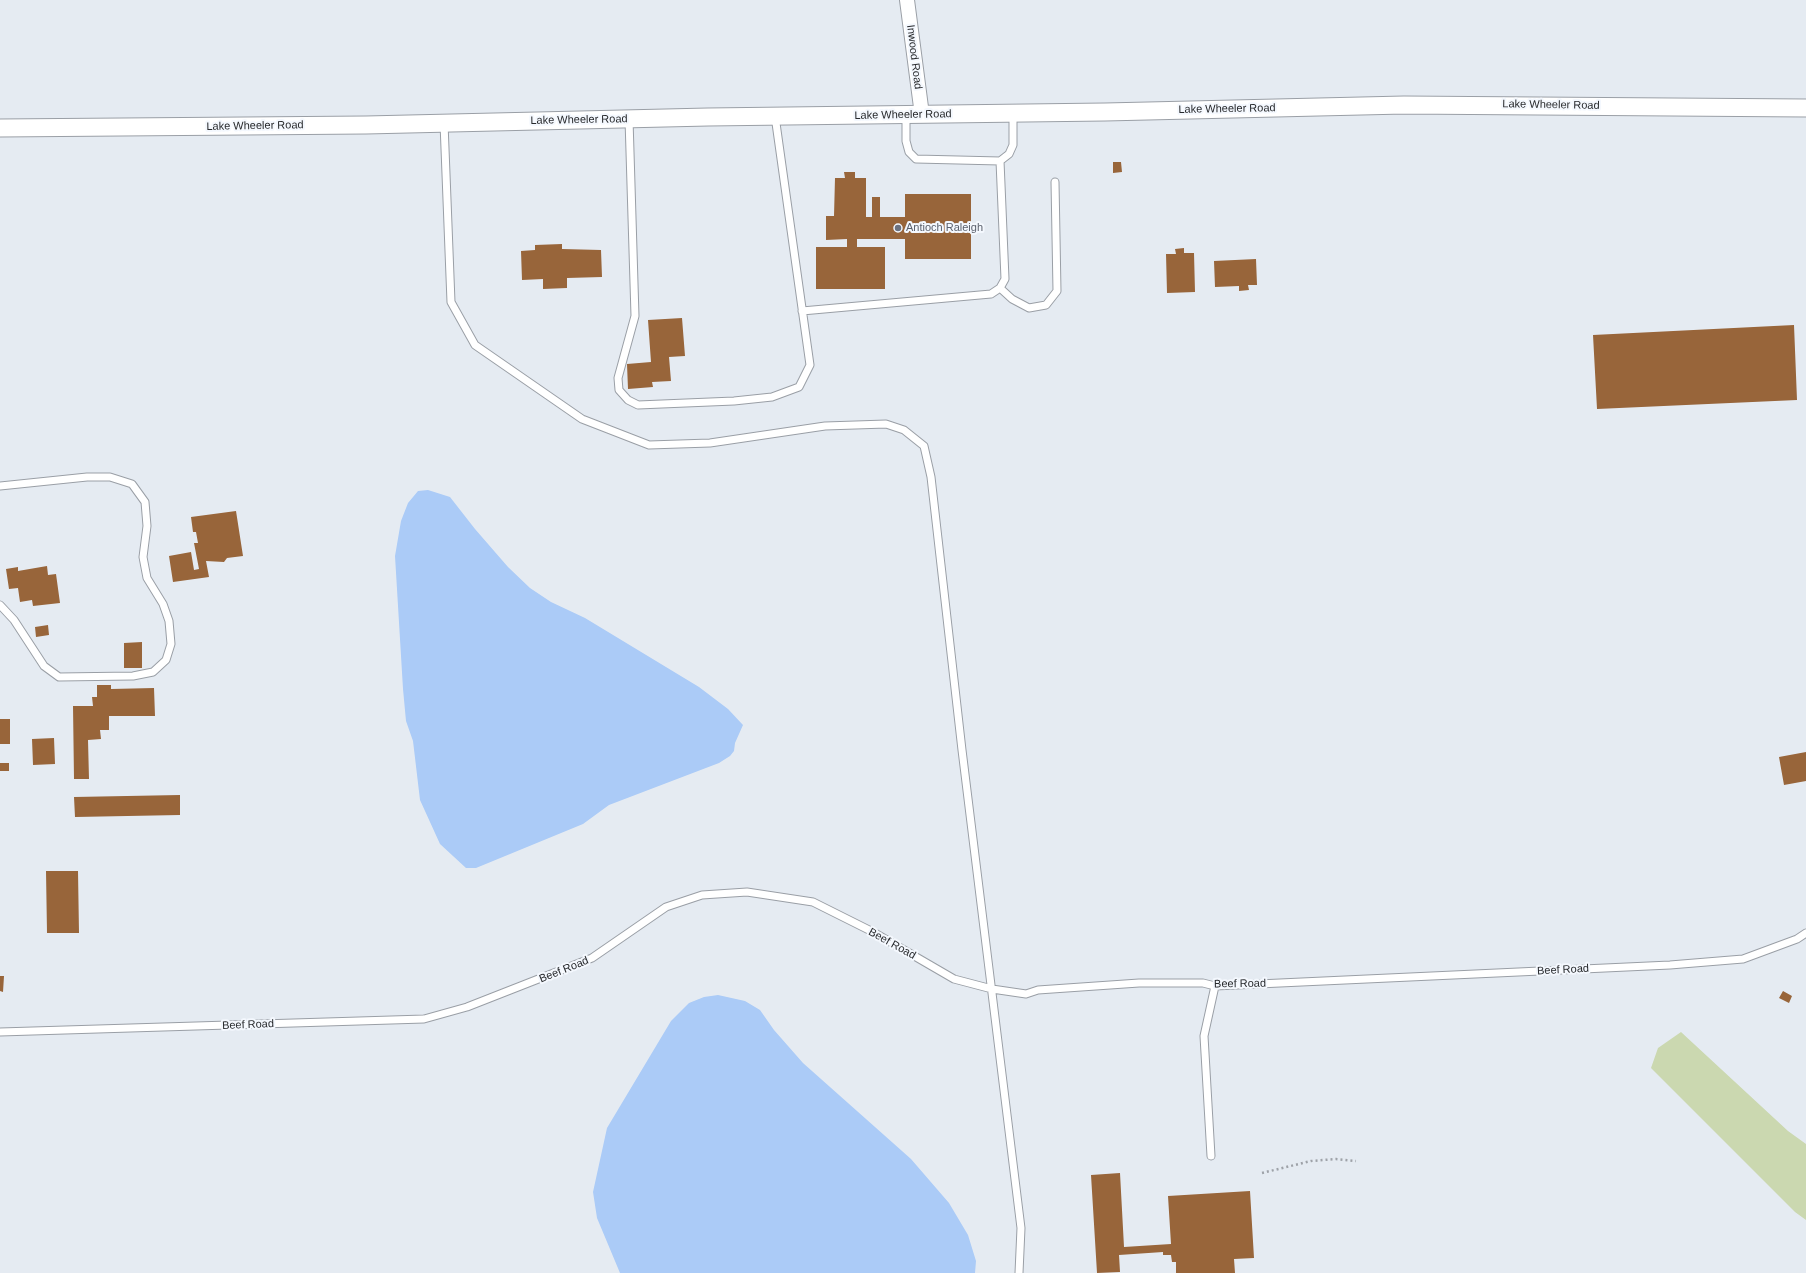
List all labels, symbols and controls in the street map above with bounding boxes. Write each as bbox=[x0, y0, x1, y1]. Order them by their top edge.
street label: Inwood Road bbox=[903, 24, 925, 90]
street label: Lake Wheeler Road bbox=[1502, 98, 1600, 112]
street label: Lake Wheeler Road bbox=[1178, 102, 1276, 116]
street label: Lake Wheeler Road bbox=[854, 108, 952, 122]
street label: Lake Wheeler Road bbox=[530, 113, 628, 127]
street label: Lake Wheeler Road bbox=[206, 119, 304, 133]
place label: Antioch Raleigh bbox=[906, 221, 983, 235]
marker: Antioch Raleigh bbox=[893, 223, 903, 233]
street label: Beef Road bbox=[866, 926, 918, 962]
street label: Beef Road bbox=[537, 954, 591, 986]
street label: Beef Road bbox=[1537, 962, 1589, 978]
street label: Beef Road bbox=[1214, 977, 1266, 991]
street label: Beef Road bbox=[222, 1017, 274, 1033]

